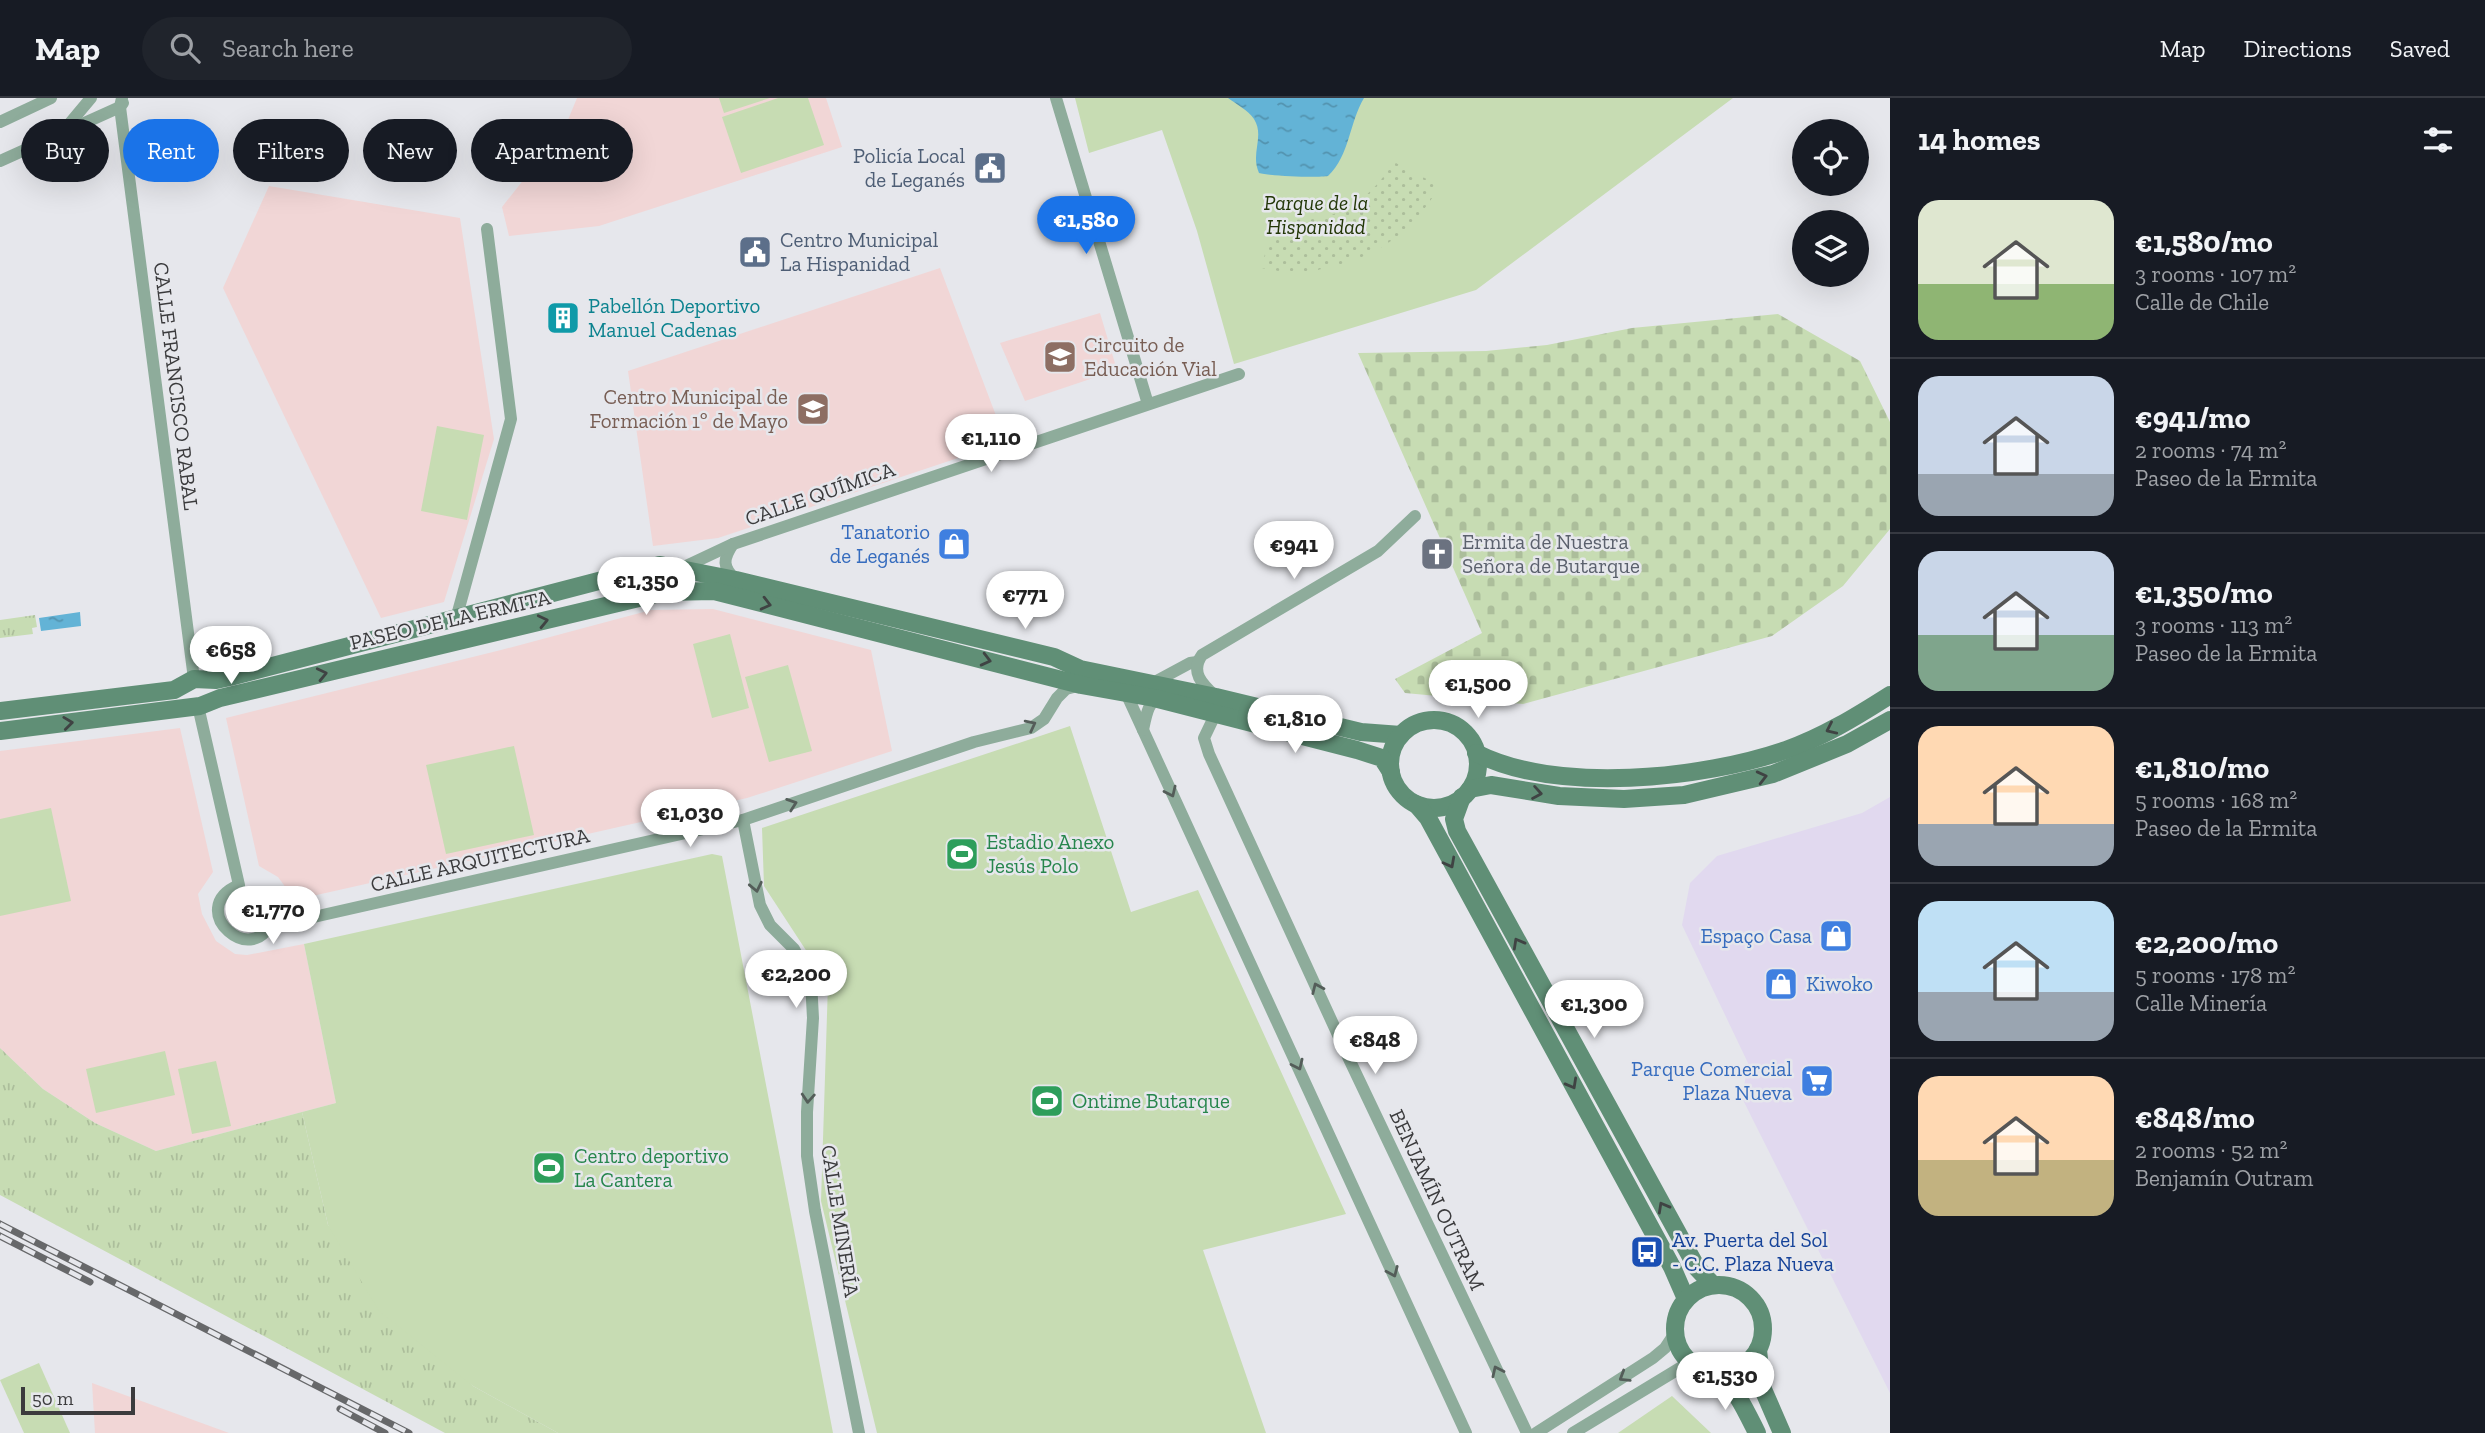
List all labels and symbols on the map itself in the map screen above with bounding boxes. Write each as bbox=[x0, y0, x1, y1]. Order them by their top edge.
place label: Policía Local de Leganés bbox=[853, 143, 965, 192]
public building icon: Policía Local de Leganés bbox=[971, 149, 1009, 187]
park label: Parque de la Hispanidad bbox=[1264, 190, 1368, 239]
pin: €1,580 bbox=[1029, 197, 1143, 256]
place label: Centro Municipal La Hispanidad bbox=[780, 227, 939, 276]
public building icon: Centro Municipal La Hispanidad bbox=[736, 233, 774, 271]
street label: CALLE FRANCISCO RABAL bbox=[149, 260, 204, 512]
place label: Pabellón Deportivo Manuel Cadenas bbox=[588, 293, 760, 342]
building icon: Pabellón Deportivo Manuel Cadenas bbox=[544, 299, 582, 337]
place label: Circuito de Educación Vial bbox=[1084, 332, 1217, 381]
school or university icon: Circuito de Educación Vial bbox=[1041, 338, 1079, 376]
place label: Centro Municipal de Formación 1º de Mayo bbox=[589, 384, 788, 433]
school or university icon: Centro Municipal de Formación 1º de Mayo bbox=[794, 390, 832, 428]
pin: €1,110 bbox=[934, 414, 1048, 474]
street label: CALLE QUÍMICA bbox=[742, 456, 898, 531]
place label: Tanatorio de Leganés bbox=[830, 519, 930, 568]
pin: €941 bbox=[1253, 522, 1335, 581]
shop icon: Tanatorio de Leganés bbox=[935, 525, 973, 563]
place label: Ermita de Nuestra Señora de Butarque bbox=[1462, 529, 1640, 578]
church icon: Ermita de Nuestra Señora de Butarque bbox=[1418, 535, 1456, 573]
pin: €1,350 bbox=[589, 558, 703, 617]
pin: €771 bbox=[984, 572, 1066, 631]
street label: PASEO DE LA ERMITA bbox=[347, 584, 553, 655]
one-way arrow bbox=[759, 596, 771, 610]
one-way arrow bbox=[537, 615, 549, 629]
pin: €658 bbox=[190, 626, 272, 686]
one-way arrow bbox=[980, 652, 992, 666]
pin: €1,500 bbox=[1421, 660, 1535, 720]
one-way arrow bbox=[316, 668, 328, 682]
pin: €1,810 bbox=[1238, 696, 1352, 755]
one-way arrow bbox=[62, 715, 74, 730]
one-way arrow bbox=[1024, 720, 1036, 734]
one-way arrow bbox=[1826, 721, 1838, 735]
one-way arrow bbox=[1756, 771, 1768, 785]
one-way arrow bbox=[1163, 785, 1177, 797]
one-way arrow bbox=[1531, 785, 1543, 800]
pin: €1,030 bbox=[633, 790, 747, 849]
one-way arrow bbox=[786, 797, 798, 812]
street label: CALLE ARQUITECTURA bbox=[368, 822, 592, 897]
place label: Estadio Anexo Jesús Polo bbox=[986, 829, 1114, 878]
sports icon: Estadio Anexo Jesús Polo bbox=[943, 835, 981, 873]
one-way arrow bbox=[1442, 856, 1456, 868]
one-way arrow bbox=[747, 881, 762, 893]
pin: €1,770 bbox=[216, 886, 330, 946]
shop icon: Espaço Casa bbox=[1817, 917, 1855, 955]
place label: Espaço Casa bbox=[1700, 923, 1812, 948]
one-way arrow bbox=[1513, 938, 1526, 951]
pin: €2,200 bbox=[739, 950, 853, 1010]
shop icon: Kiwoko bbox=[1762, 965, 1800, 1003]
place label: Kiwoko bbox=[1806, 971, 1873, 996]
pin: €1,300 bbox=[1537, 981, 1651, 1040]
one-way arrow bbox=[1311, 983, 1325, 995]
pin: €848 bbox=[1334, 1016, 1416, 1076]
place label: Parque Comercial Plaza Nueva bbox=[1631, 1056, 1792, 1105]
one-way arrow bbox=[1290, 1058, 1304, 1070]
supermarket icon: Parque Comercial Plaza Nueva bbox=[1798, 1062, 1836, 1100]
one-way arrow bbox=[1564, 1076, 1577, 1089]
sports icon: Ontime Butarque bbox=[1028, 1082, 1066, 1120]
place label: Ontime Butarque bbox=[1072, 1088, 1230, 1113]
one-way arrow bbox=[801, 1092, 816, 1103]
street label: BENJAMÍN OUTRAM bbox=[1385, 1105, 1490, 1294]
place label: Centro deportivo La Cantera bbox=[574, 1143, 729, 1192]
street label: CALLE MINERÍA bbox=[816, 1143, 865, 1299]
sports icon: Centro deportivo La Cantera bbox=[530, 1149, 568, 1187]
one-way arrow bbox=[1658, 1202, 1671, 1214]
place label: Av. Puerta del Sol - C.C. Plaza Nueva bbox=[1672, 1227, 1834, 1276]
bus stop icon: Av. Puerta del Sol - C.C. Plaza Nueva bbox=[1628, 1233, 1666, 1271]
one-way arrow bbox=[1385, 1265, 1399, 1277]
pin: €1,530 bbox=[1668, 1352, 1782, 1412]
one-way arrow bbox=[1492, 1366, 1506, 1378]
one-way arrow bbox=[1618, 1368, 1631, 1381]
scale bar bbox=[21, 1384, 135, 1416]

